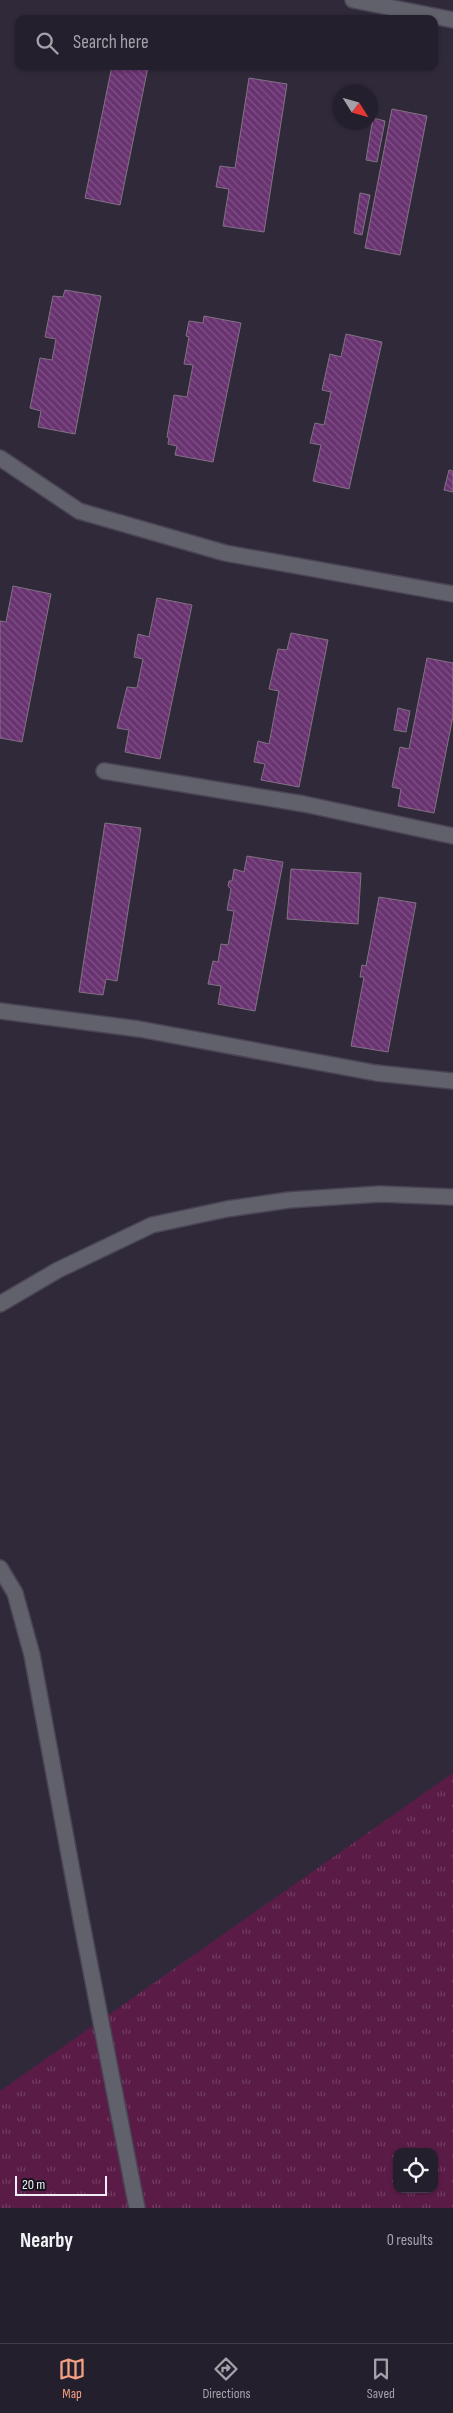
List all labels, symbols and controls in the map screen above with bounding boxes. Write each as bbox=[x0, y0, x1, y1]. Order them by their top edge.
search box bbox=[15, 15, 438, 70]
icon: search bbox=[33, 29, 61, 57]
text: Search here bbox=[73, 31, 149, 54]
north arrow bbox=[333, 85, 378, 130]
map controls bbox=[393, 2148, 438, 2193]
button: locate bbox=[393, 2148, 438, 2193]
scale bar bbox=[15, 2173, 108, 2196]
text: 20 m bbox=[22, 2176, 45, 2193]
text: Nearby bbox=[20, 2228, 73, 2253]
text: 0 results bbox=[387, 2231, 433, 2250]
tab: Map bbox=[58, 2355, 86, 2402]
tab: Directions bbox=[202, 2355, 251, 2402]
tab: Saved bbox=[367, 2355, 395, 2402]

